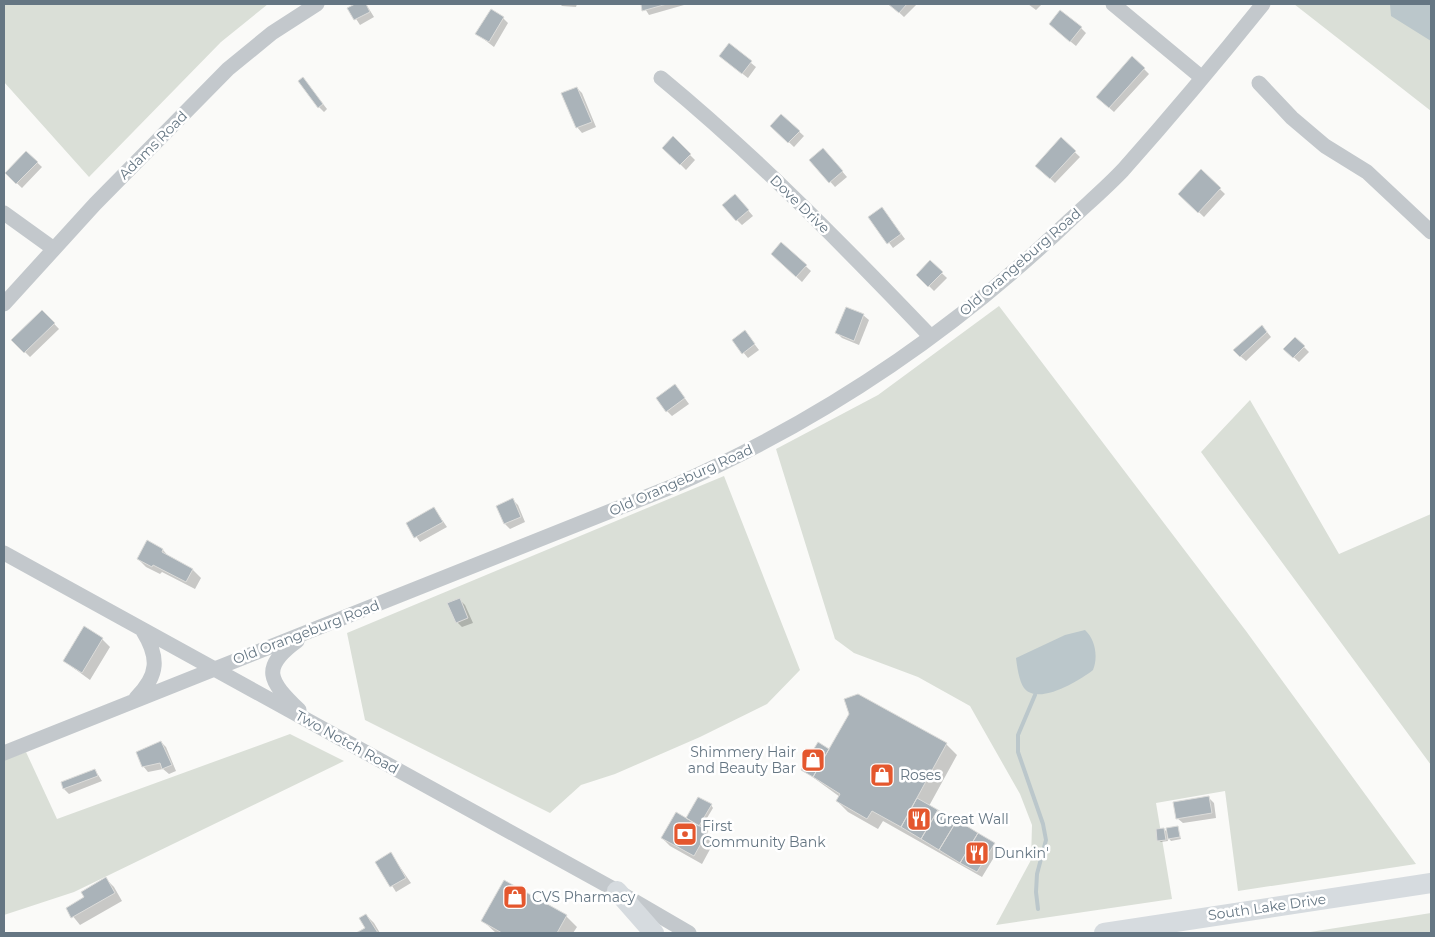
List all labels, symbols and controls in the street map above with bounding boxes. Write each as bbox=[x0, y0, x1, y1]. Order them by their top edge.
street label: Adams Road bbox=[115, 107, 191, 183]
street label: Dove Drive bbox=[766, 171, 834, 237]
street label: Old Orangeburg Road bbox=[955, 204, 1085, 320]
street label: Old Orangeburg Road bbox=[606, 440, 756, 520]
street label: Old Orangeburg Road bbox=[230, 596, 382, 668]
street label: Two Notch Road bbox=[292, 706, 402, 778]
place label: Shimmery Hair and Beauty Bar bbox=[688, 743, 796, 777]
shop icon: Shimmery Hair and Beauty Bar bbox=[800, 747, 826, 773]
shop icon: Roses bbox=[869, 762, 895, 788]
place label: Roses bbox=[900, 766, 941, 784]
restaurant icon: Great Wall bbox=[906, 806, 932, 832]
place label: Great Wall bbox=[936, 810, 1009, 828]
place label: First Community Bank bbox=[702, 817, 826, 851]
bank icon: First Community Bank bbox=[672, 821, 698, 847]
restaurant icon: Dunkin' bbox=[964, 840, 990, 866]
place label: Dunkin' bbox=[994, 844, 1049, 862]
shop icon: CVS Pharmacy bbox=[502, 884, 528, 910]
place label: CVS Pharmacy bbox=[532, 888, 636, 906]
street label: South Lake Drive bbox=[1207, 890, 1327, 924]

